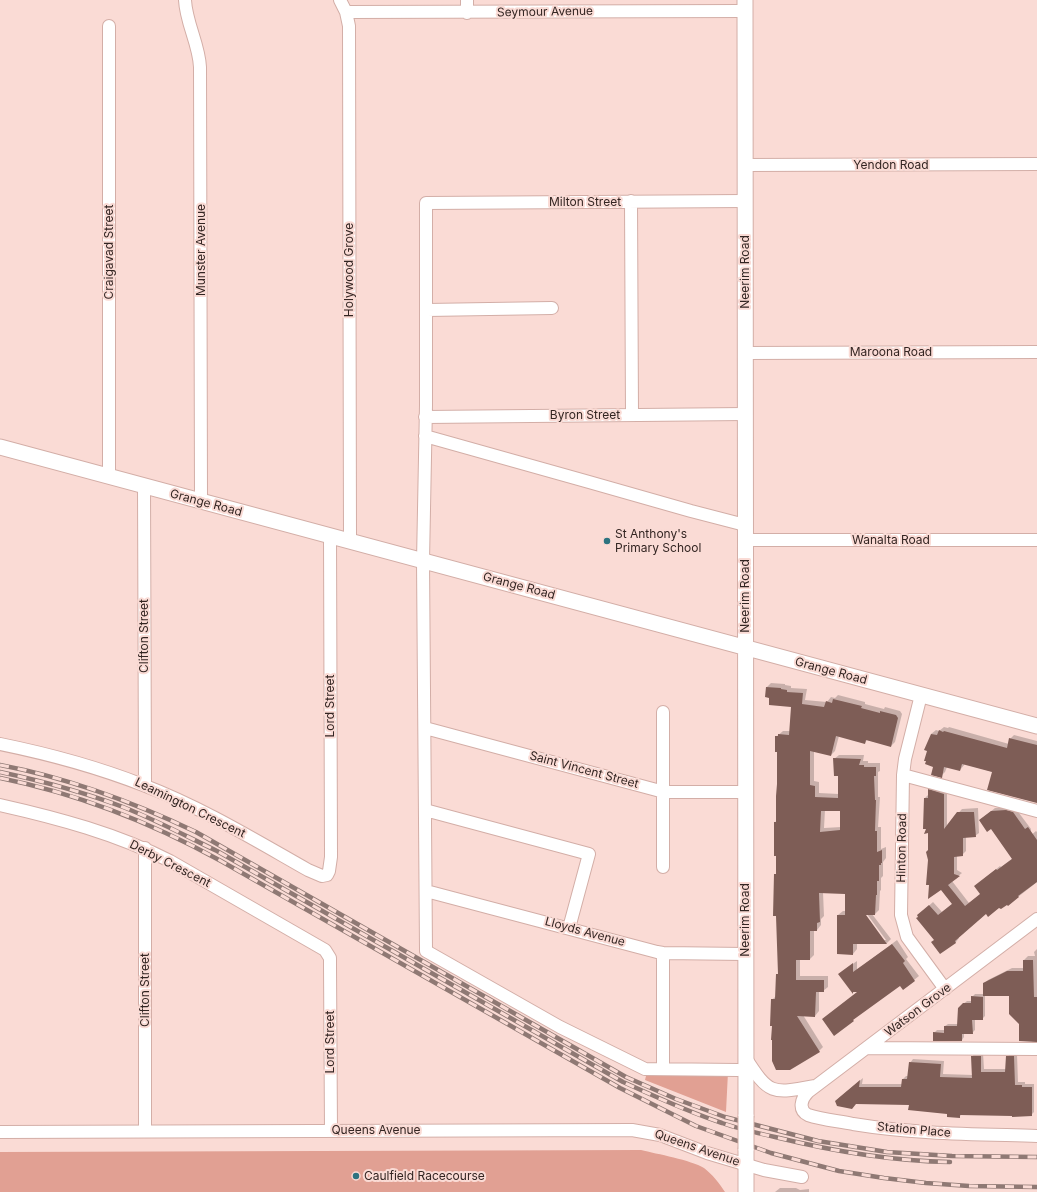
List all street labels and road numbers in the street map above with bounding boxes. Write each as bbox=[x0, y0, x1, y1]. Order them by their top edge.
street label: Seymour Avenue bbox=[497, 4, 593, 20]
street label: Yendon Road bbox=[853, 158, 929, 172]
street label: Milton Street bbox=[549, 195, 621, 209]
street label: Munster Avenue bbox=[194, 204, 208, 296]
street label: Craigavad Street bbox=[102, 205, 116, 299]
street label: Holywood Grove bbox=[342, 223, 356, 317]
street label: Neerim Road bbox=[738, 235, 752, 309]
street label: Maroona Road bbox=[850, 345, 932, 359]
street label: Byron Street bbox=[550, 408, 620, 422]
street label: Grange Road bbox=[168, 486, 244, 520]
street label: Wanalta Road bbox=[852, 533, 930, 547]
street label: Neerim Road bbox=[738, 559, 752, 633]
street label: Grange Road bbox=[481, 569, 557, 603]
street label: Clifton Street bbox=[137, 599, 151, 673]
street label: Grange Road bbox=[793, 654, 869, 688]
street label: Lord Street bbox=[323, 675, 337, 737]
street label: Saint Vincent Street bbox=[528, 749, 640, 791]
street label: Leamington Crescent bbox=[132, 775, 248, 841]
street label: Hinton Road bbox=[894, 813, 910, 883]
street label: Derby Crescent bbox=[127, 837, 213, 891]
street label: Neerim Road bbox=[738, 883, 752, 957]
street label: Lloyds Avenue bbox=[543, 914, 627, 950]
street label: Clifton Street bbox=[138, 953, 152, 1027]
street label: Watson Grove bbox=[882, 980, 954, 1040]
street label: Lord Street bbox=[323, 1011, 337, 1073]
street label: Station Place bbox=[876, 1120, 952, 1140]
street label: Queens Avenue bbox=[331, 1123, 421, 1137]
street label: Queens Avenue bbox=[652, 1127, 742, 1169]

